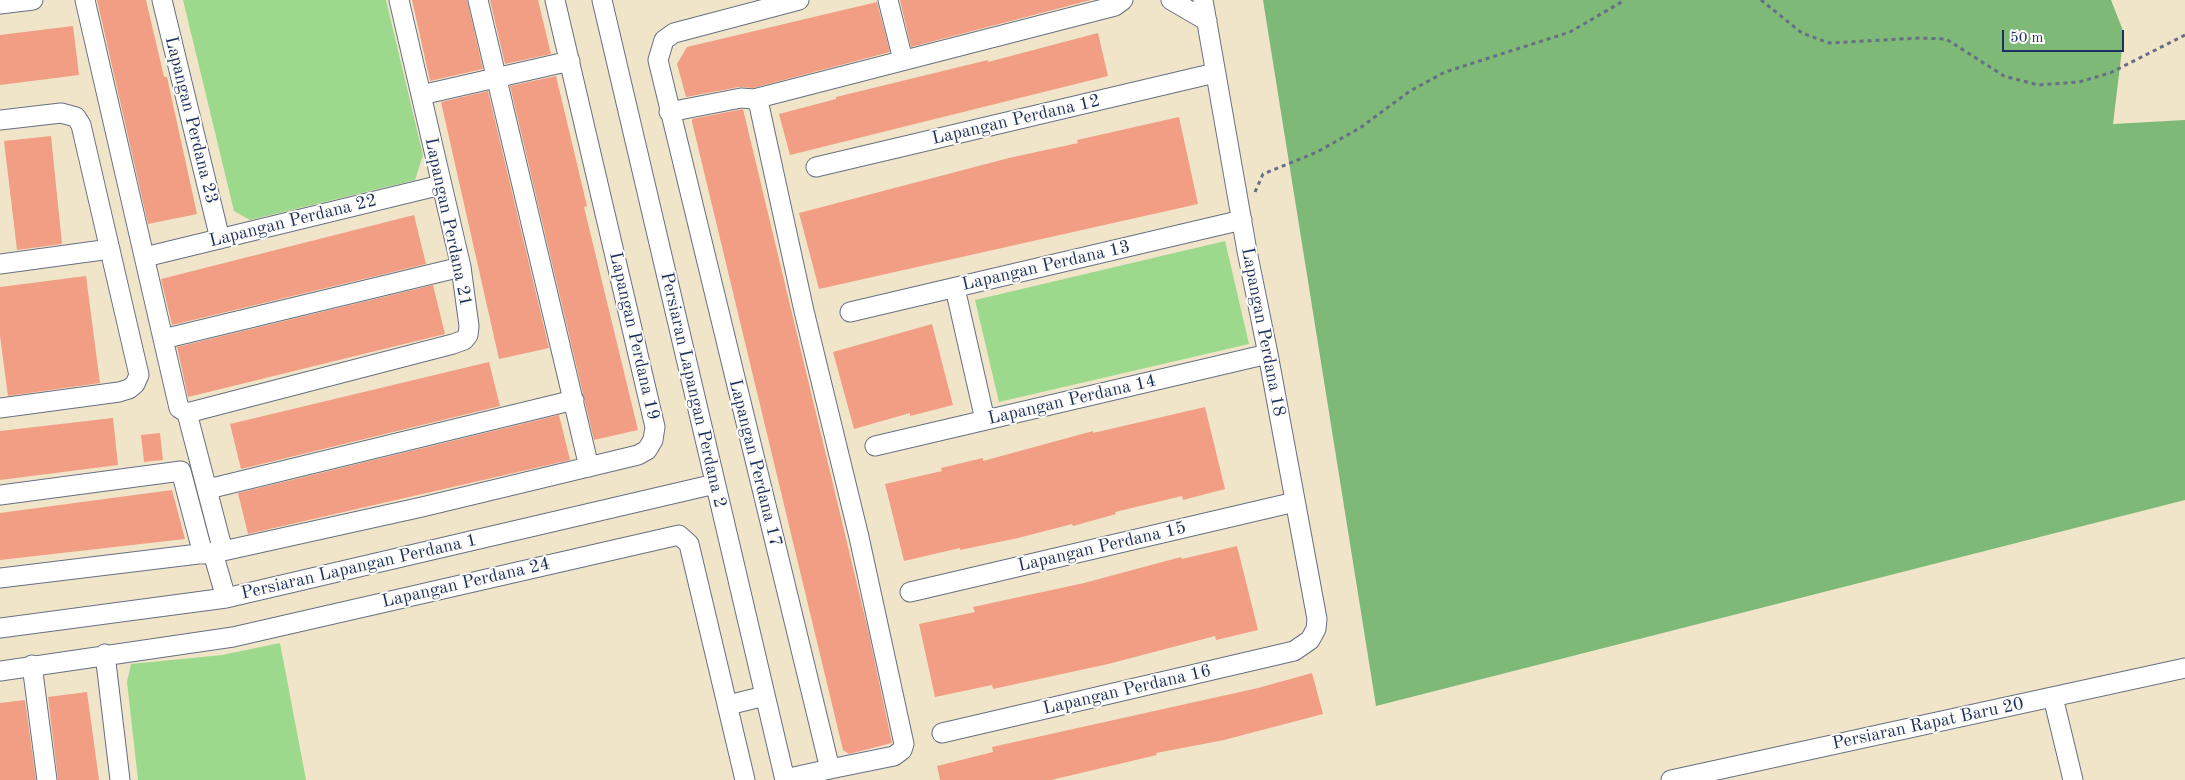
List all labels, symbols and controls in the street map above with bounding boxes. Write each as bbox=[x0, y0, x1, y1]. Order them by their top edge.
scale bar bbox=[2005, 20, 2128, 52]
text: 50 m bbox=[2010, 31, 2044, 46]
street label: Lapangan Perdana 23 bbox=[160, 34, 222, 206]
street label: Lapangan Perdana 12 bbox=[930, 90, 1102, 150]
street label: Lapangan Perdana 21 bbox=[420, 136, 476, 308]
street label: Lapangan Perdana 22 bbox=[207, 190, 379, 252]
street label: Lapangan Perdana 13 bbox=[960, 236, 1132, 296]
street label: Lapangan Perdana 18 bbox=[1236, 245, 1290, 419]
street label: Lapangan Perdana 19 bbox=[604, 250, 664, 422]
street label: Persiaran Lapangan Perdana 2 bbox=[655, 270, 731, 510]
street label: Lapangan Perdana 14 bbox=[986, 370, 1158, 430]
street label: Lapangan Perdana 17 bbox=[724, 377, 786, 549]
street label: Lapangan Perdana 15 bbox=[1016, 517, 1188, 577]
street label: Persiaran Lapangan Perdana 1 bbox=[239, 529, 479, 605]
street label: Lapangan Perdana 24 bbox=[380, 553, 552, 613]
street label: Lapangan Perdana 16 bbox=[1041, 660, 1213, 720]
street label: Persiaran Rapat Baru 20 bbox=[1830, 693, 2026, 755]

